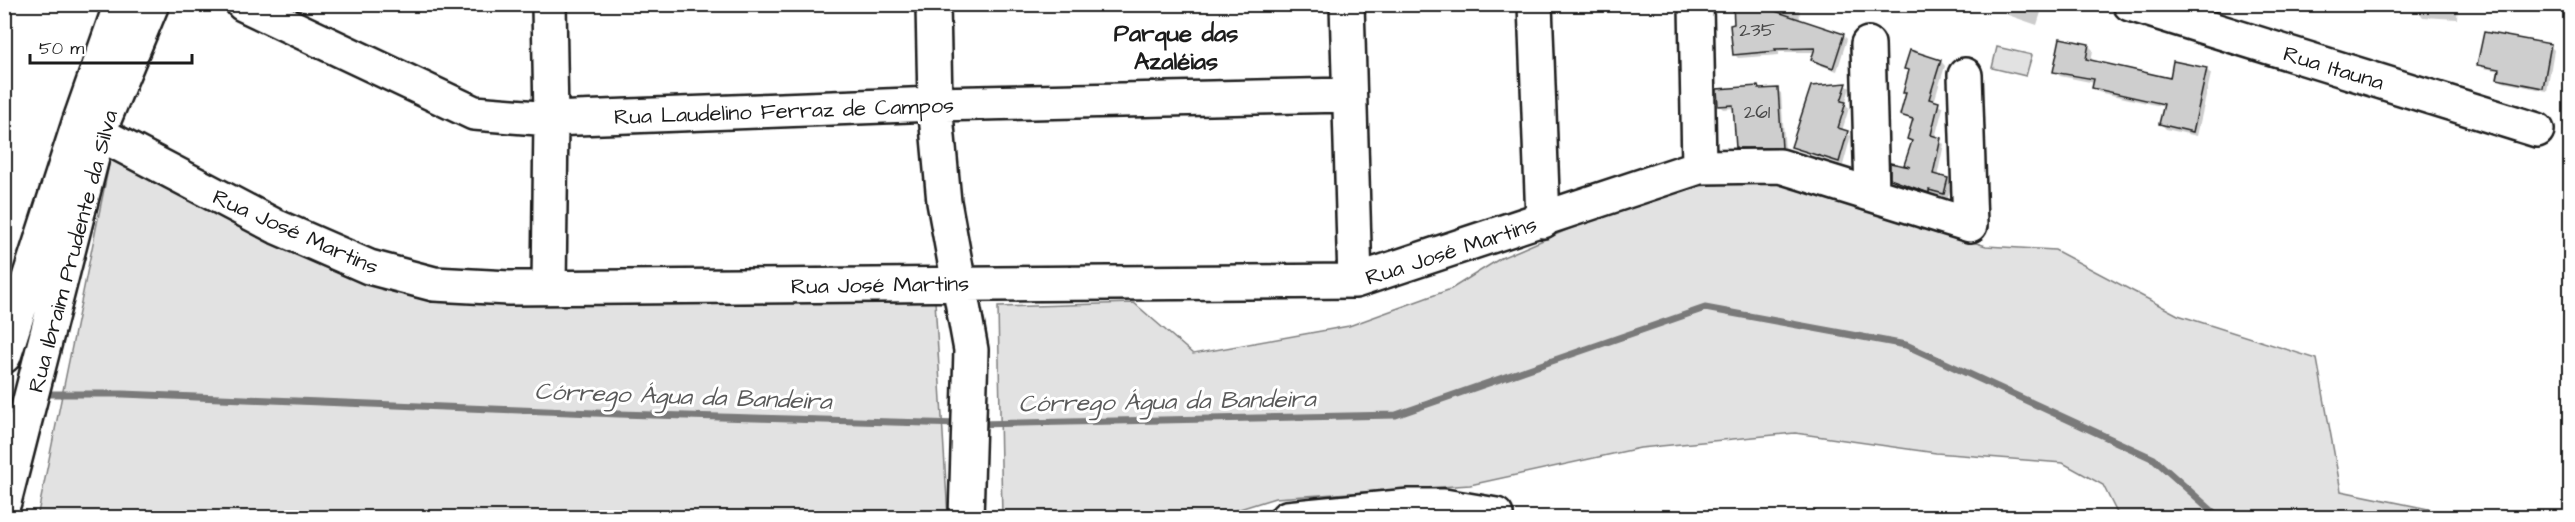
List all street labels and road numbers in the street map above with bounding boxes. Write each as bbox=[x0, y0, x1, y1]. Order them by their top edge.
street label: Rua Itauna bbox=[2279, 38, 2388, 98]
street label: Rua Laudelino Ferraz de Campos bbox=[613, 90, 955, 133]
street label: Rua Ibraim Prudente da Silva bbox=[21, 107, 126, 396]
street label: Rua José Martins bbox=[208, 182, 383, 283]
street label: Rua José Martins bbox=[1362, 209, 1541, 294]
street label: Rua José Martins bbox=[791, 268, 970, 303]

